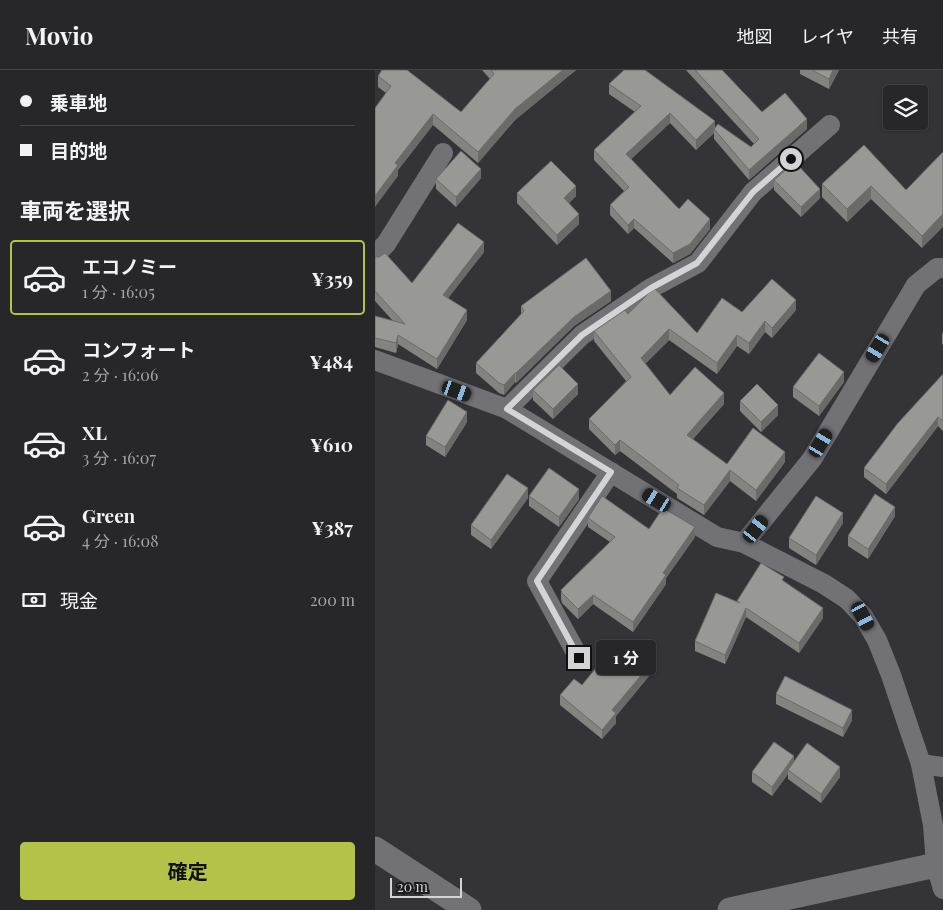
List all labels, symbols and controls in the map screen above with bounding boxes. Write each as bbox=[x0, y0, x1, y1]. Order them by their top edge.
text: Movio bbox=[25, 19, 93, 51]
text: 地図 bbox=[737, 24, 773, 48]
text: レイヤ bbox=[801, 24, 854, 48]
text: 共有 bbox=[882, 24, 918, 48]
map controls bbox=[883, 85, 928, 130]
button: layers bbox=[883, 85, 928, 130]
text: 乗車地 bbox=[50, 89, 107, 115]
text: 目的地 bbox=[50, 137, 107, 163]
route start bbox=[780, 148, 802, 170]
text: 車両を選択 bbox=[20, 195, 130, 225]
text: エコノミー bbox=[82, 253, 177, 279]
icon: car bbox=[22, 255, 67, 300]
text: ¥359 bbox=[312, 265, 353, 291]
text: 1 分 · 16:05 bbox=[82, 281, 155, 302]
car bbox=[863, 331, 892, 365]
text: コンフォート bbox=[82, 336, 195, 362]
icon: car bbox=[22, 338, 67, 383]
text: ¥484 bbox=[309, 348, 353, 374]
text: 2 分 · 16:06 bbox=[82, 364, 158, 385]
car bbox=[440, 379, 473, 403]
text: XL bbox=[82, 419, 107, 445]
icon: car bbox=[22, 421, 67, 466]
car bbox=[806, 426, 835, 460]
text: ¥610 bbox=[310, 431, 353, 457]
text: 3 分 · 16:07 bbox=[82, 447, 156, 468]
car bbox=[640, 486, 673, 514]
text: Green bbox=[82, 502, 135, 528]
icon: car bbox=[22, 504, 67, 549]
car bbox=[740, 513, 771, 545]
text: ¥387 bbox=[312, 514, 353, 540]
text: 4 分 · 16:08 bbox=[82, 530, 158, 551]
icon: cash bbox=[20, 586, 48, 614]
text: 現金 bbox=[60, 587, 98, 613]
text: 200 m bbox=[310, 589, 355, 610]
car bbox=[849, 599, 876, 633]
callout: 1 分 bbox=[597, 640, 657, 676]
route end bbox=[568, 647, 590, 669]
text: 1 分 bbox=[613, 647, 639, 668]
button: 確定 bbox=[20, 842, 355, 900]
scale bar bbox=[390, 875, 463, 898]
text: 20 m bbox=[397, 877, 428, 896]

